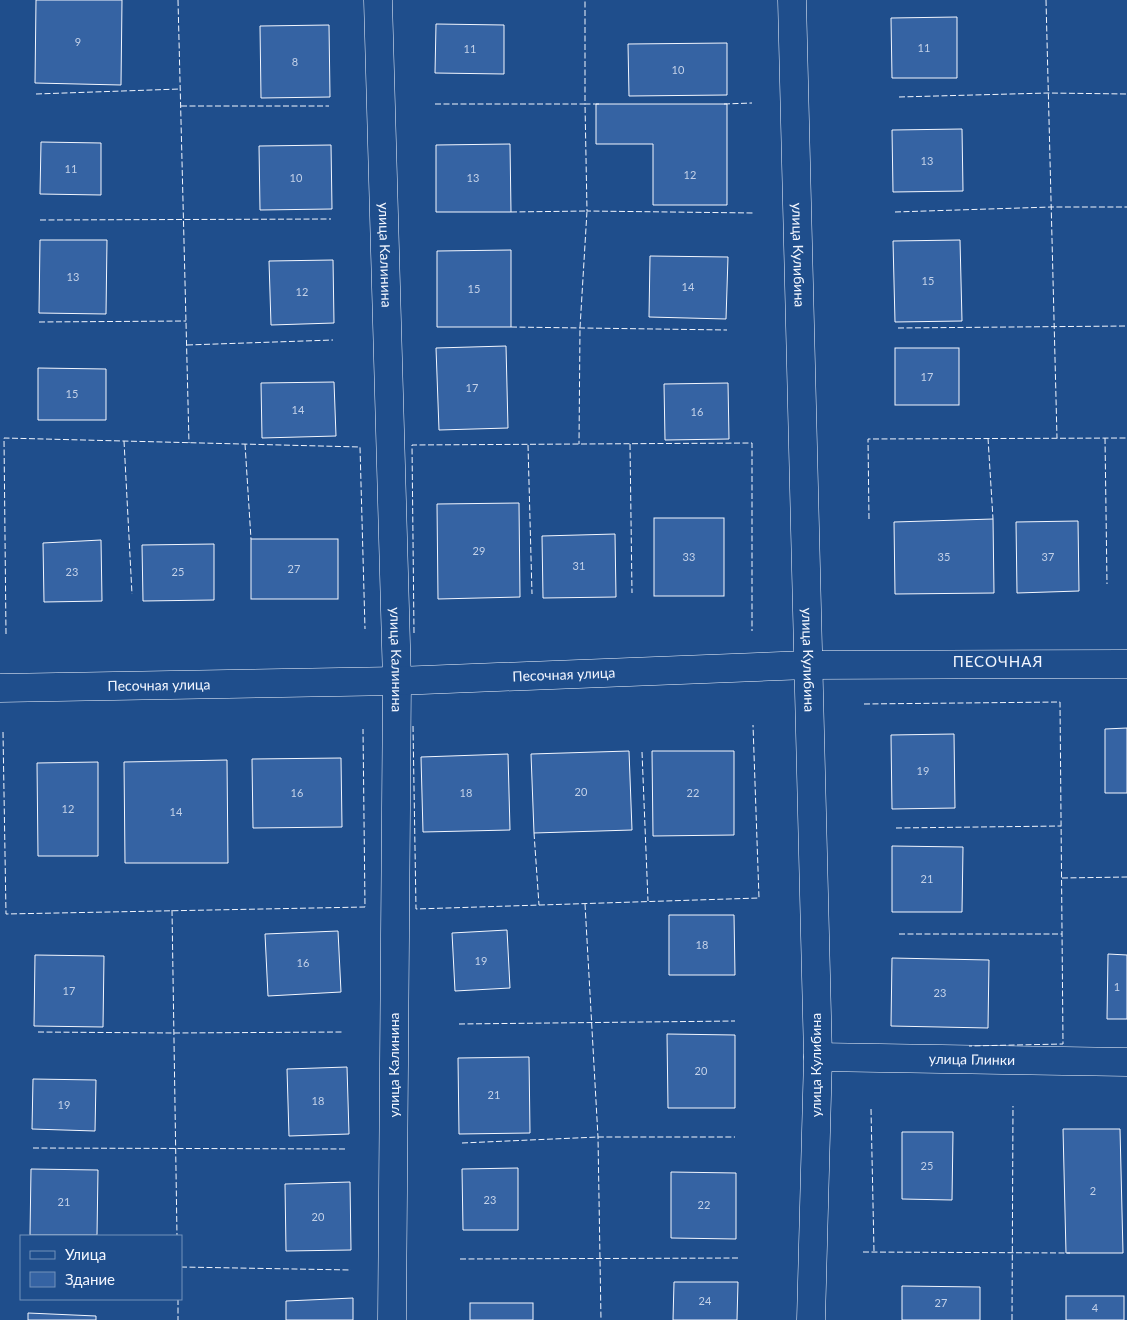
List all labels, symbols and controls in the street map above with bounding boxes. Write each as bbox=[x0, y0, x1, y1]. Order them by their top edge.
house number: 9 bbox=[75, 35, 81, 48]
house number: 11 bbox=[918, 41, 930, 54]
house number: 11 bbox=[464, 42, 476, 55]
house number: 8 bbox=[292, 55, 298, 68]
house number: 10 bbox=[672, 63, 685, 76]
house number: 13 bbox=[921, 154, 933, 167]
house number: 11 bbox=[65, 162, 77, 175]
house number: 12 bbox=[684, 168, 696, 181]
house number: 10 bbox=[290, 171, 303, 184]
house number: 13 bbox=[467, 171, 479, 184]
street label: улица Калинина bbox=[376, 202, 396, 308]
street label: улица Кулибина bbox=[789, 202, 809, 307]
house number: 13 bbox=[67, 270, 79, 283]
house number: 15 bbox=[922, 274, 934, 287]
house number: 14 bbox=[682, 280, 695, 293]
house number: 15 bbox=[468, 282, 480, 295]
house number: 12 bbox=[296, 285, 308, 298]
house number: 17 bbox=[921, 370, 933, 383]
house number: 17 bbox=[466, 381, 478, 394]
house number: 15 bbox=[66, 387, 78, 400]
house number: 14 bbox=[292, 403, 305, 416]
house number: 16 bbox=[691, 405, 703, 418]
house number: 29 bbox=[473, 544, 485, 557]
house number: 33 bbox=[683, 550, 695, 563]
house number: 35 bbox=[938, 550, 950, 563]
house number: 37 bbox=[1042, 550, 1054, 563]
house number: 31 bbox=[573, 559, 585, 572]
house number: 27 bbox=[288, 562, 300, 575]
house number: 23 bbox=[66, 565, 78, 578]
house number: 25 bbox=[172, 565, 184, 578]
street label: улица Калинина bbox=[387, 607, 406, 712]
street label: улица Кулибина bbox=[799, 607, 819, 712]
district label: ПЕСОЧНАЯ bbox=[953, 652, 1043, 670]
street label: Песочная улица bbox=[512, 663, 616, 684]
street label: Песочная улица bbox=[107, 675, 211, 694]
house number: 19 bbox=[917, 764, 929, 777]
house number: 20 bbox=[575, 785, 588, 798]
house number: 16 bbox=[291, 786, 303, 799]
house number: 18 bbox=[460, 786, 472, 799]
house number: 22 bbox=[687, 786, 699, 799]
house number: 12 bbox=[62, 802, 74, 815]
house number: 14 bbox=[170, 805, 183, 818]
house number: 21 bbox=[921, 872, 933, 885]
house number: 18 bbox=[696, 938, 708, 951]
house number: 19 bbox=[475, 954, 487, 967]
house number: 16 bbox=[297, 956, 309, 969]
house number: 1 bbox=[1114, 980, 1120, 993]
house number: 17 bbox=[63, 984, 75, 997]
house number: 23 bbox=[934, 986, 946, 999]
street label: улица Калинина bbox=[385, 1012, 402, 1118]
street label: улица Кулибина bbox=[807, 1013, 824, 1117]
street label: улица Глинки bbox=[929, 1050, 1015, 1068]
house number: 20 bbox=[695, 1064, 708, 1077]
house number: 21 bbox=[488, 1088, 500, 1101]
house number: 18 bbox=[312, 1094, 324, 1107]
house number: 19 bbox=[58, 1098, 70, 1111]
house number: 25 bbox=[921, 1159, 933, 1172]
house number: 2 bbox=[1090, 1184, 1096, 1197]
house number: 23 bbox=[484, 1193, 496, 1206]
house number: 21 bbox=[58, 1195, 70, 1208]
house number: 22 bbox=[698, 1198, 710, 1211]
house number: 20 bbox=[312, 1210, 325, 1223]
legend bbox=[20, 1235, 182, 1300]
text: Улица bbox=[65, 1245, 106, 1263]
text: Здание bbox=[65, 1270, 115, 1288]
house number: 24 bbox=[699, 1294, 712, 1307]
house number: 27 bbox=[935, 1296, 947, 1309]
house number: 4 bbox=[1092, 1301, 1099, 1314]

